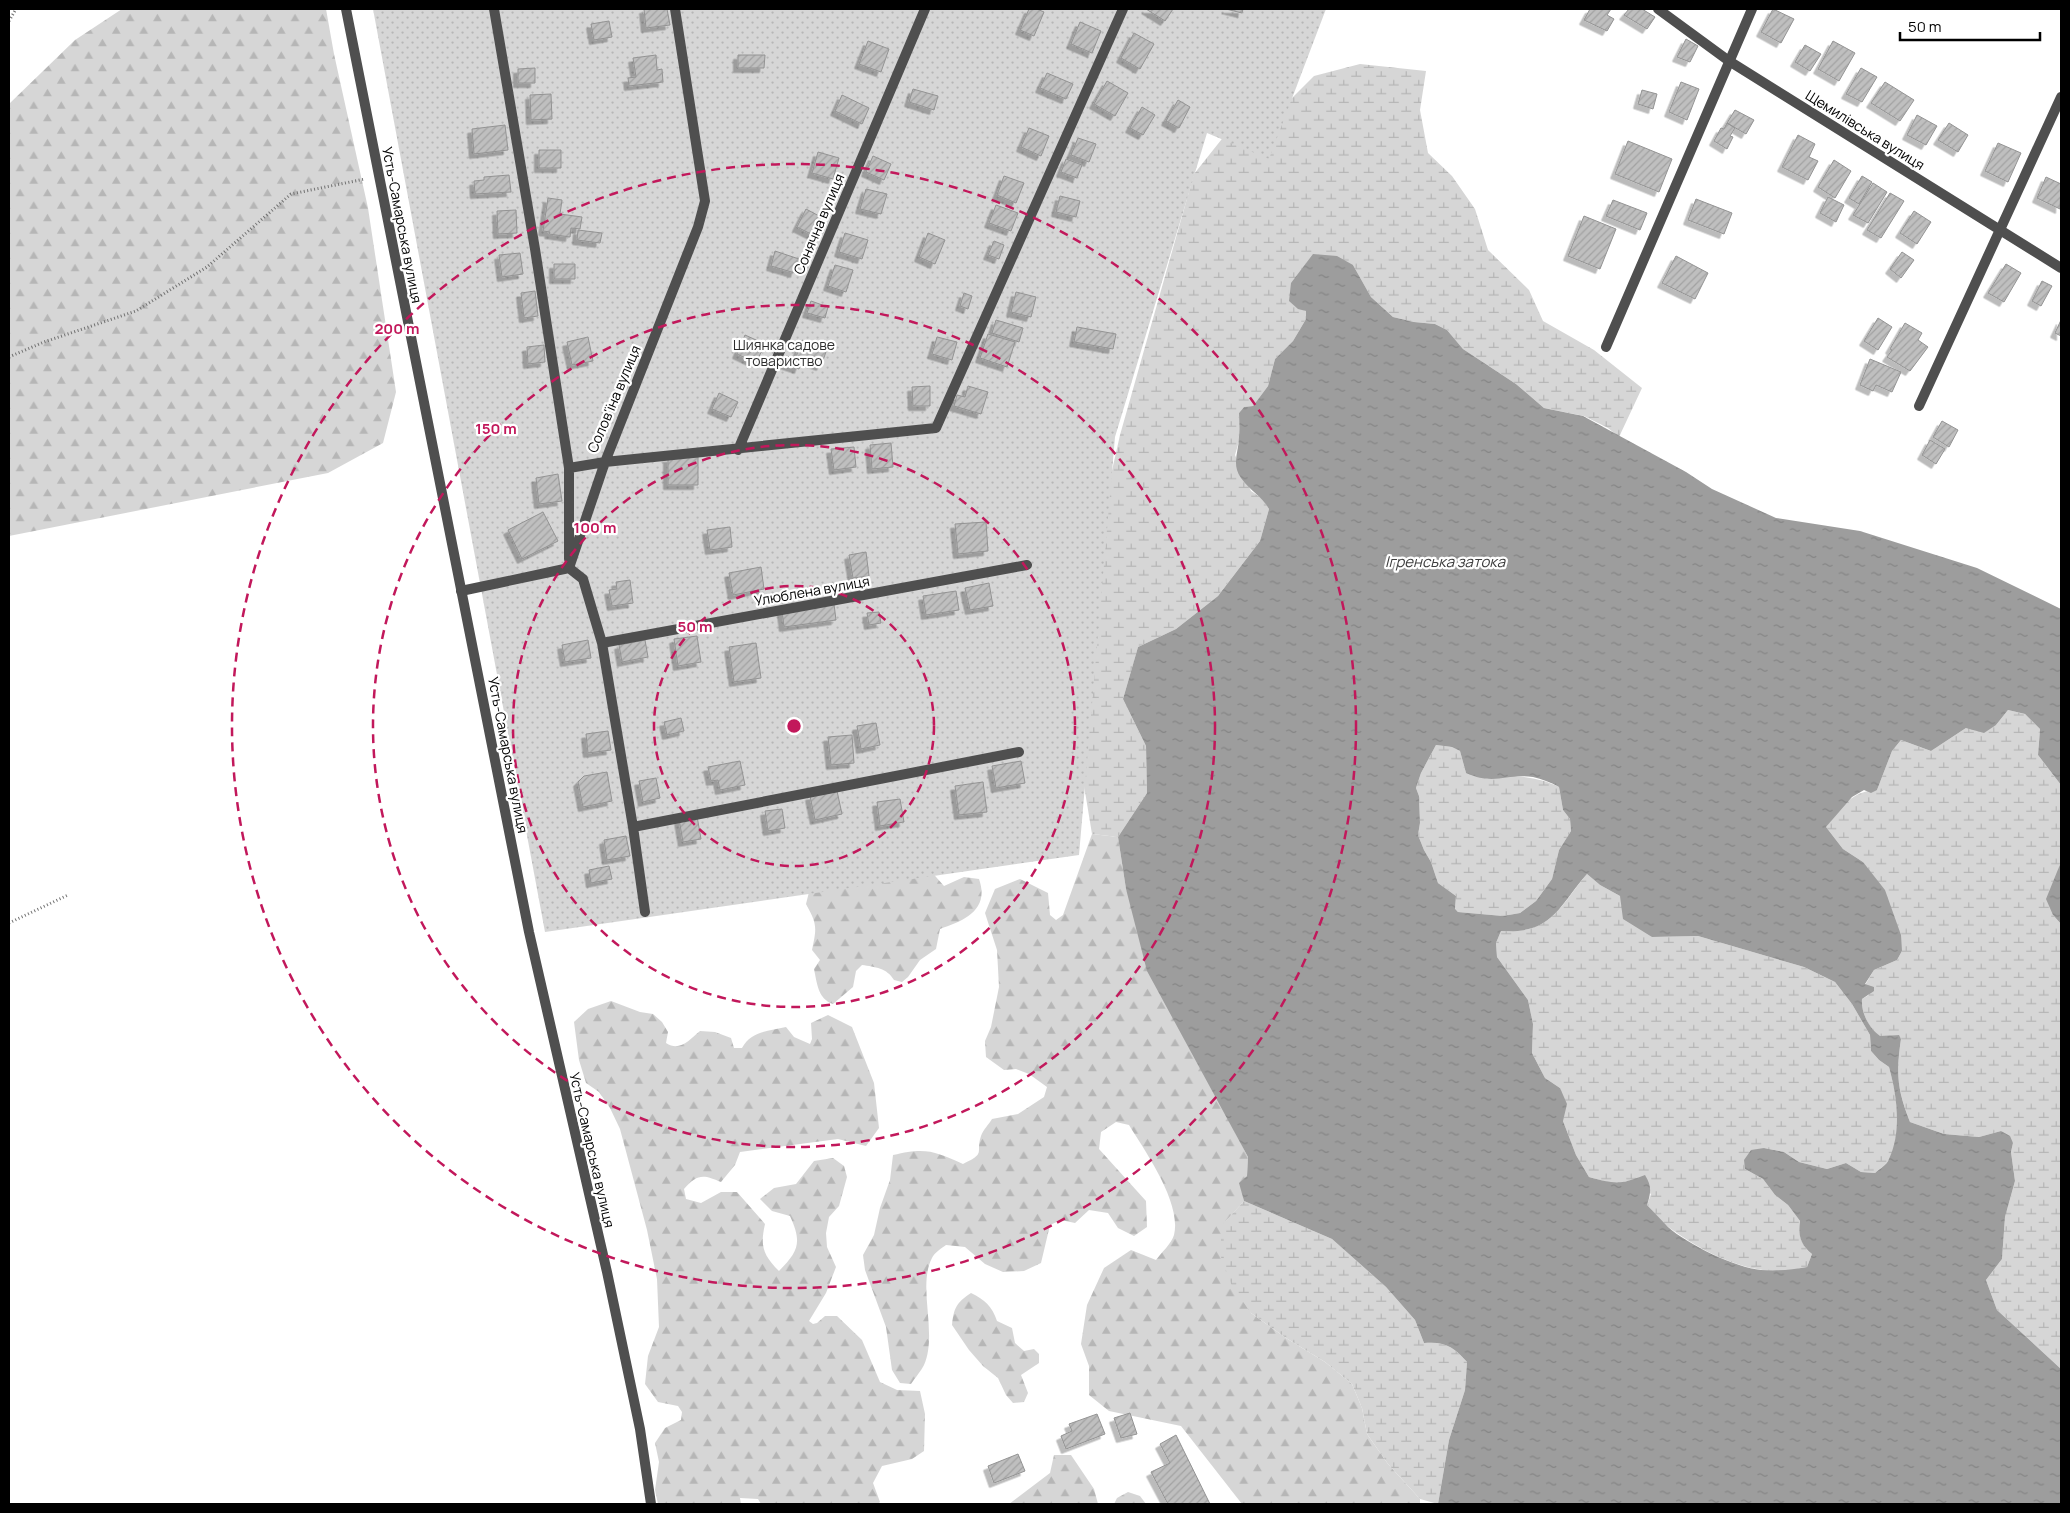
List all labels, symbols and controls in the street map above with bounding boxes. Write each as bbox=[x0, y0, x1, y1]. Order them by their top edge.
scale bar bbox=[1900, 10, 2040, 42]
text: 50 m bbox=[1908, 16, 1942, 37]
street label: Щемилівська вулиця bbox=[1802, 85, 1928, 174]
street label: Усть-Самарська вулиця bbox=[378, 145, 427, 305]
street label: Сонячна вулиця bbox=[789, 170, 848, 277]
text: 200 m bbox=[374, 318, 420, 339]
park label: Шиянка садове товариство bbox=[733, 335, 835, 370]
street label: Солов'їна вулиця bbox=[582, 342, 645, 455]
text: 150 m bbox=[475, 418, 517, 439]
text: 100 m bbox=[574, 517, 616, 538]
water label: Ігренська затока bbox=[1385, 551, 1506, 572]
street label: Улюблена вулиця bbox=[753, 571, 871, 610]
text: 50 m bbox=[677, 616, 713, 637]
street label: Усть-Самарська вулиця bbox=[484, 675, 533, 835]
centre of rings bbox=[785, 717, 803, 735]
street label: Усть-Самарська вулиця bbox=[565, 1070, 620, 1229]

